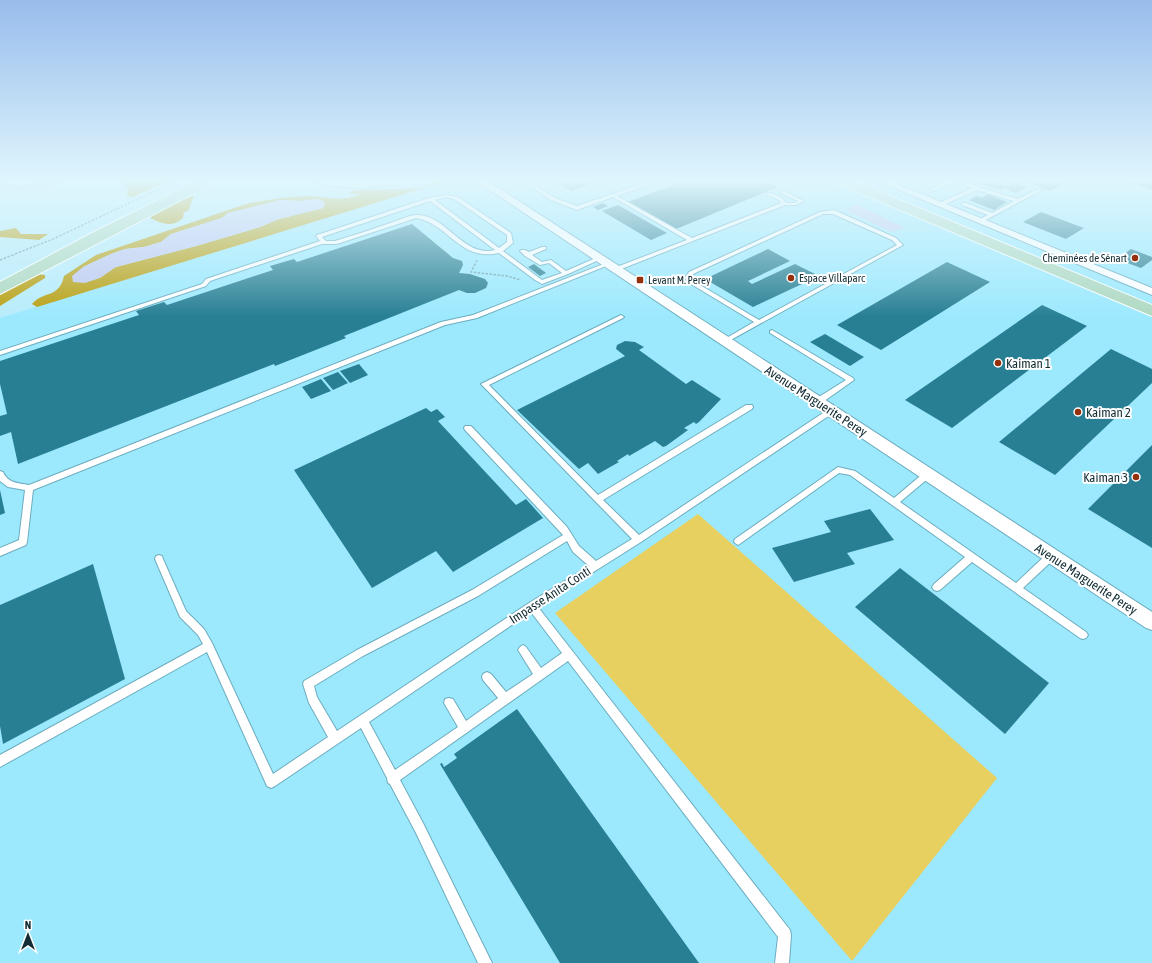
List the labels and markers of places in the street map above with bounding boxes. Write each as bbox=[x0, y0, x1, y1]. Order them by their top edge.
place label: Cheminées de Sénart bbox=[1043, 252, 1127, 264]
marker: Cheminées de Sénart bbox=[1130, 253, 1140, 263]
place label: Espace Villaparc bbox=[799, 272, 866, 284]
marker: Espace Villaparc bbox=[786, 273, 796, 283]
place label: Levant M. Perey bbox=[648, 274, 711, 286]
marker: Levant M. Perey bbox=[635, 275, 645, 285]
place label: Kaiman 1 bbox=[1006, 356, 1051, 371]
marker: Kaiman 1 bbox=[993, 358, 1003, 368]
place label: Kaiman 2 bbox=[1086, 405, 1131, 420]
marker: Kaiman 2 bbox=[1073, 407, 1083, 417]
place label: Kaiman 3 bbox=[1083, 470, 1128, 485]
marker: Kaiman 3 bbox=[1131, 472, 1141, 482]

